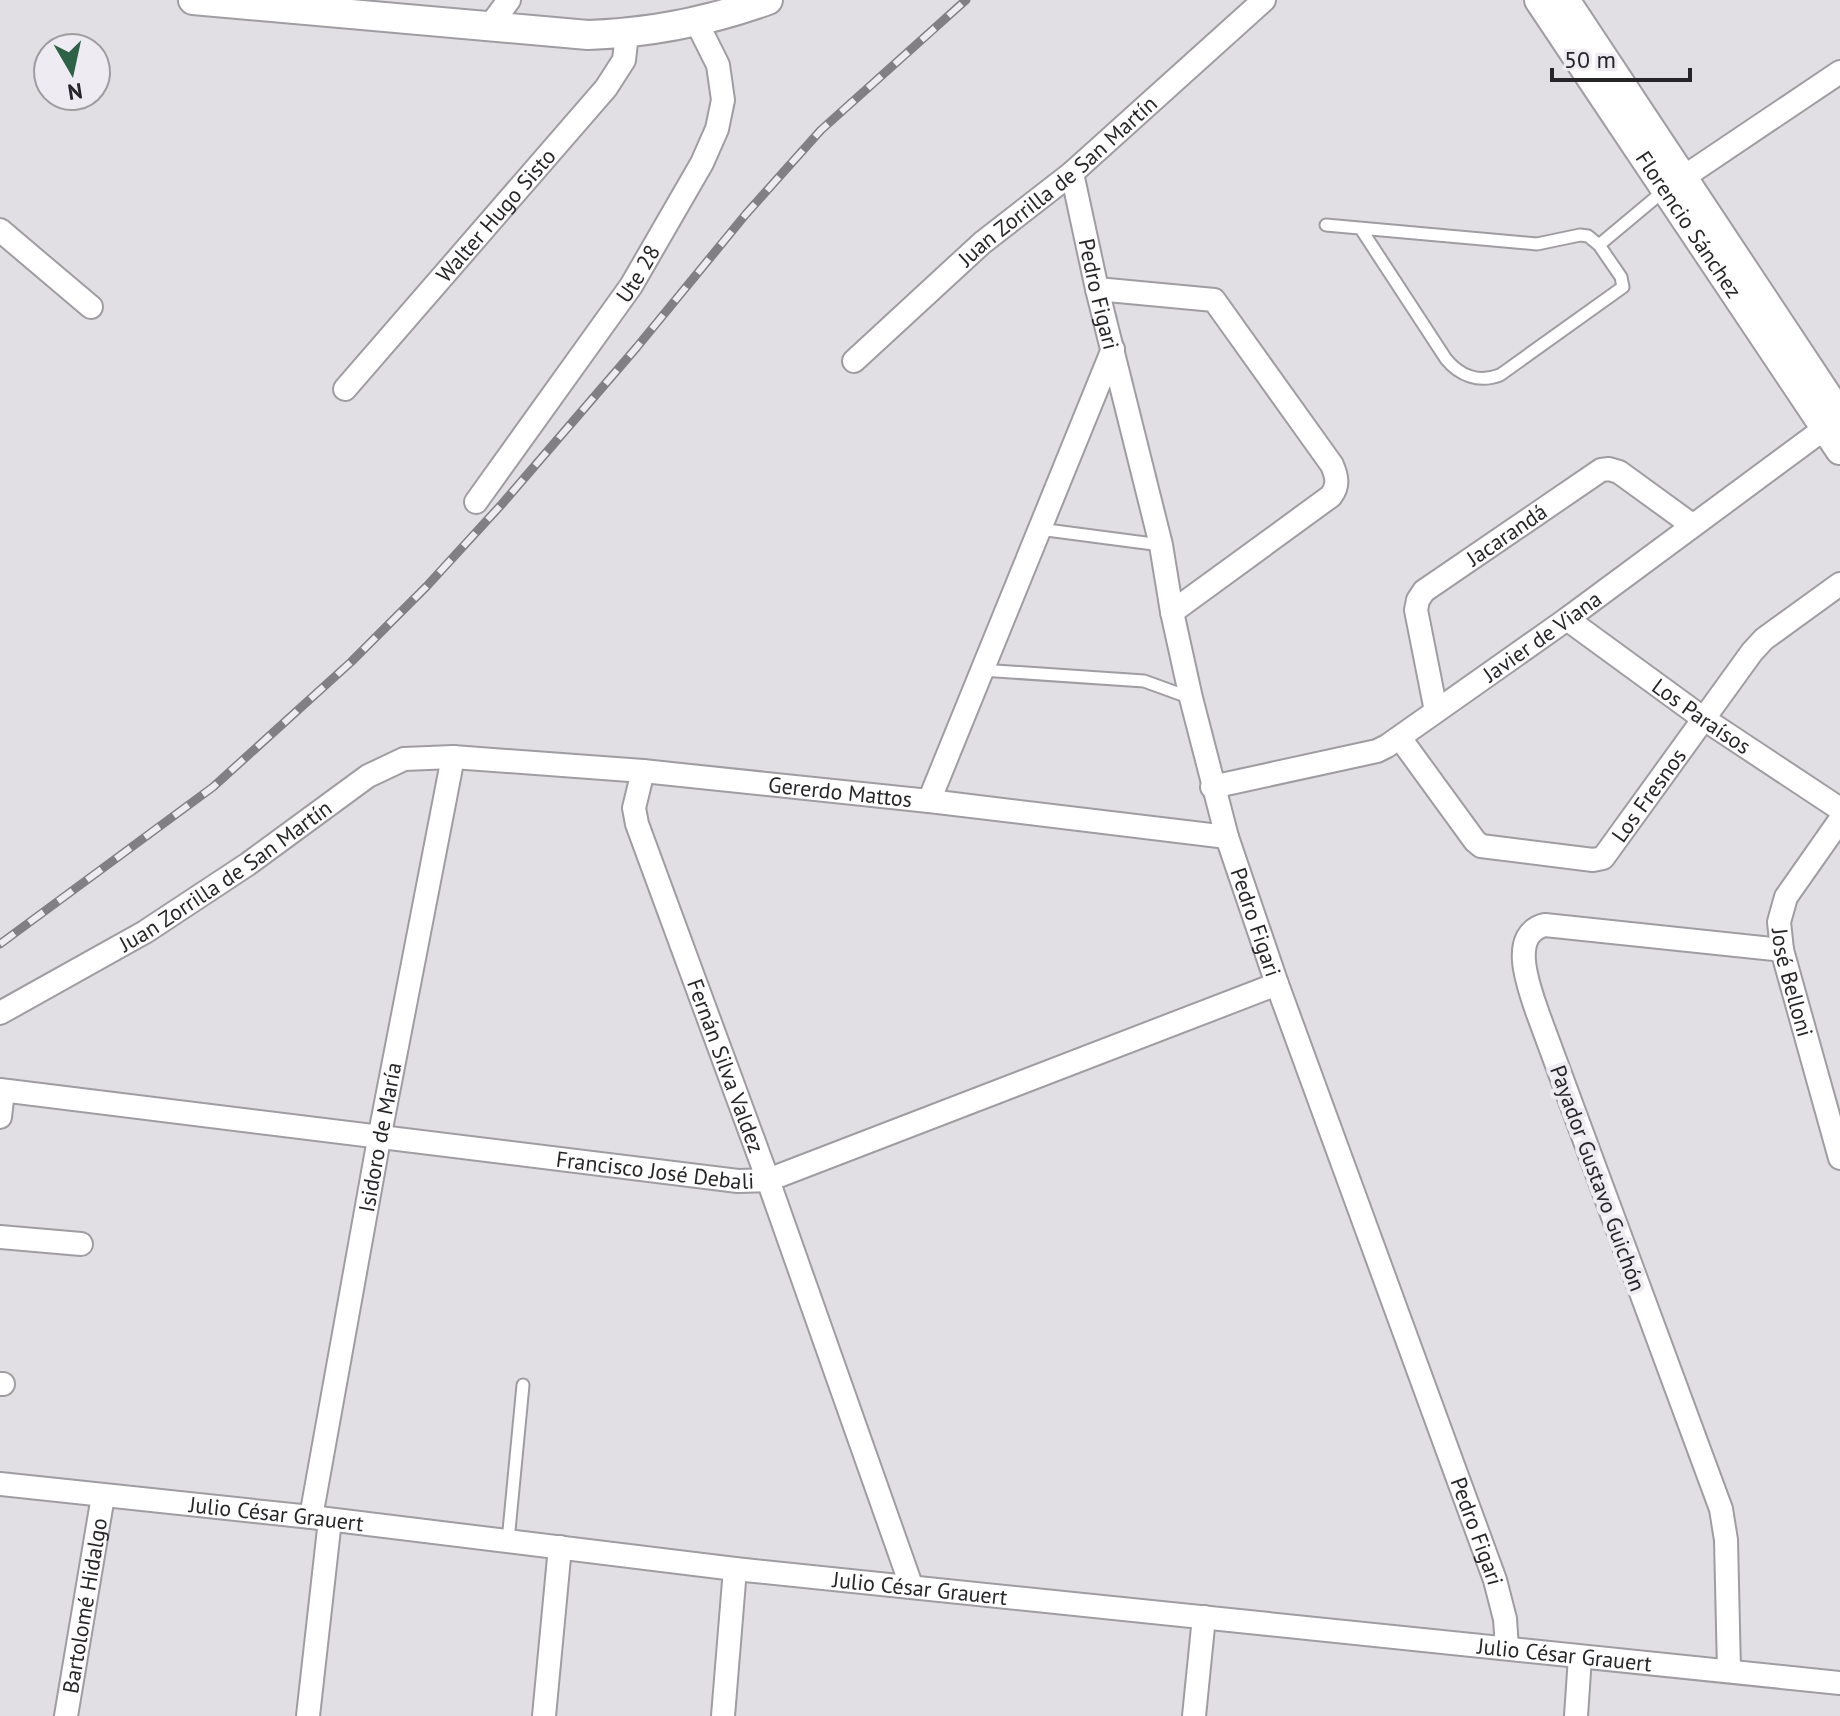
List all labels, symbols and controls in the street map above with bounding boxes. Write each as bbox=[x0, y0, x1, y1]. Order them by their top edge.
north arrow bbox=[32, 32, 112, 112]
scale bar bbox=[1552, 32, 1690, 82]
text: 50 m bbox=[1564, 44, 1616, 75]
text: N bbox=[66, 77, 84, 107]
street label: Juan Zorrilla de San Martín bbox=[951, 89, 1163, 273]
street label: Walter Hugo Sisto bbox=[430, 142, 561, 288]
street label: Florencio Sánchez bbox=[1630, 145, 1748, 303]
street label: Pedro Figari bbox=[1073, 236, 1126, 352]
street label: Ute 28 bbox=[610, 240, 666, 308]
street label: Jacarandá bbox=[1460, 497, 1552, 572]
street label: Javier de Viana bbox=[1477, 584, 1607, 689]
street label: Los Paraísos bbox=[1647, 672, 1756, 760]
street label: Los Fresnos bbox=[1605, 742, 1692, 848]
street label: Gererdo Mattos bbox=[767, 770, 913, 813]
street label: Juan Zorrilla de San Martín bbox=[113, 794, 337, 958]
street label: Pedro Figari bbox=[1224, 864, 1287, 980]
street label: José Belloni bbox=[1766, 926, 1820, 1040]
street label: Fernán Silva Valdez bbox=[681, 975, 771, 1157]
street label: Isidoro de María bbox=[352, 1060, 408, 1214]
street label: Payador Gustavo Guichón bbox=[1544, 1061, 1652, 1295]
street label: Francisco José Debali bbox=[554, 1145, 755, 1195]
street label: Pedro Figari bbox=[1445, 1473, 1510, 1588]
street label: Julio César Grauert bbox=[187, 1490, 366, 1537]
street label: Bartolomé Hidalgo bbox=[56, 1516, 113, 1695]
street label: Julio César Grauert bbox=[830, 1565, 1009, 1611]
street label: Julio César Grauert bbox=[1475, 1632, 1654, 1678]

